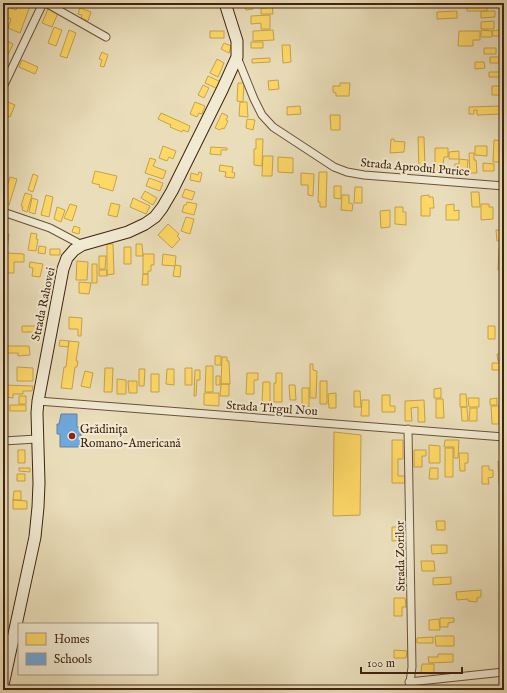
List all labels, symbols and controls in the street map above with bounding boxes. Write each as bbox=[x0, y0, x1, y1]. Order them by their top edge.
street label: Strada Aprodul Purice bbox=[360, 155, 471, 181]
street label: Strada Rahovei bbox=[28, 266, 59, 342]
street label: Strada Tîrgul Nou bbox=[226, 398, 318, 419]
place label: Grădinița Romano-Americană bbox=[80, 422, 182, 451]
marker: Grădinița Romano-Americană bbox=[67, 431, 77, 441]
street label: Strada Zorilor bbox=[392, 520, 409, 591]
legend bbox=[18, 623, 158, 675]
text: Homes bbox=[54, 632, 90, 647]
scale bar bbox=[361, 649, 462, 675]
text: Schools bbox=[54, 652, 92, 667]
text: 100 m bbox=[367, 656, 395, 671]

